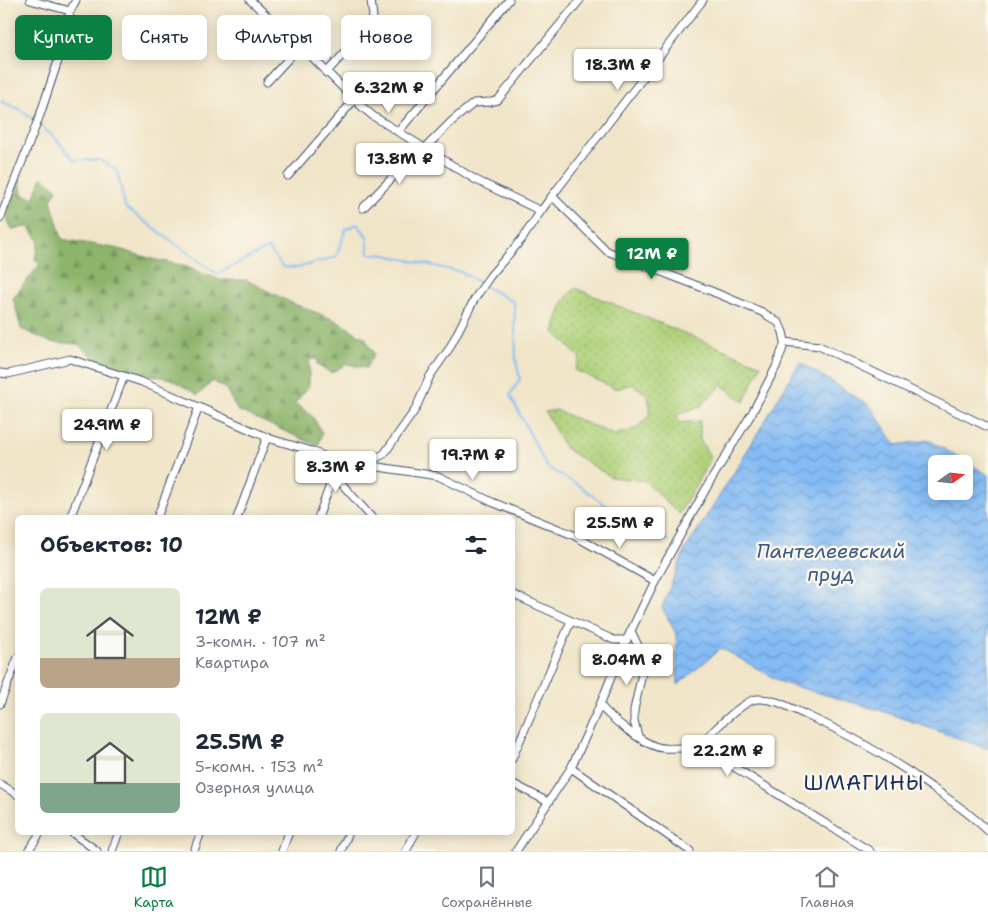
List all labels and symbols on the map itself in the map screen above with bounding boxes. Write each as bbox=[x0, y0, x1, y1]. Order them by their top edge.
pin: 18.3M ₽ bbox=[572, 48, 664, 91]
pin: 6.32M ₽ bbox=[343, 72, 435, 114]
pin: 13.8M ₽ bbox=[354, 142, 446, 185]
pin: 12M ₽ bbox=[617, 238, 687, 280]
pin: 24.9M ₽ bbox=[61, 408, 153, 451]
pin: 19.7M ₽ bbox=[427, 438, 519, 481]
pin: 8.3M ₽ bbox=[295, 450, 377, 493]
north arrow bbox=[928, 455, 972, 500]
pin: 25.5M ₽ bbox=[574, 506, 666, 549]
water label: Пантелеевский пруд bbox=[757, 538, 905, 587]
pin: 8.04M ₽ bbox=[581, 644, 673, 686]
pin: 22.2M ₽ bbox=[682, 734, 774, 777]
district label: ШМАГИНЫ bbox=[804, 769, 924, 797]

